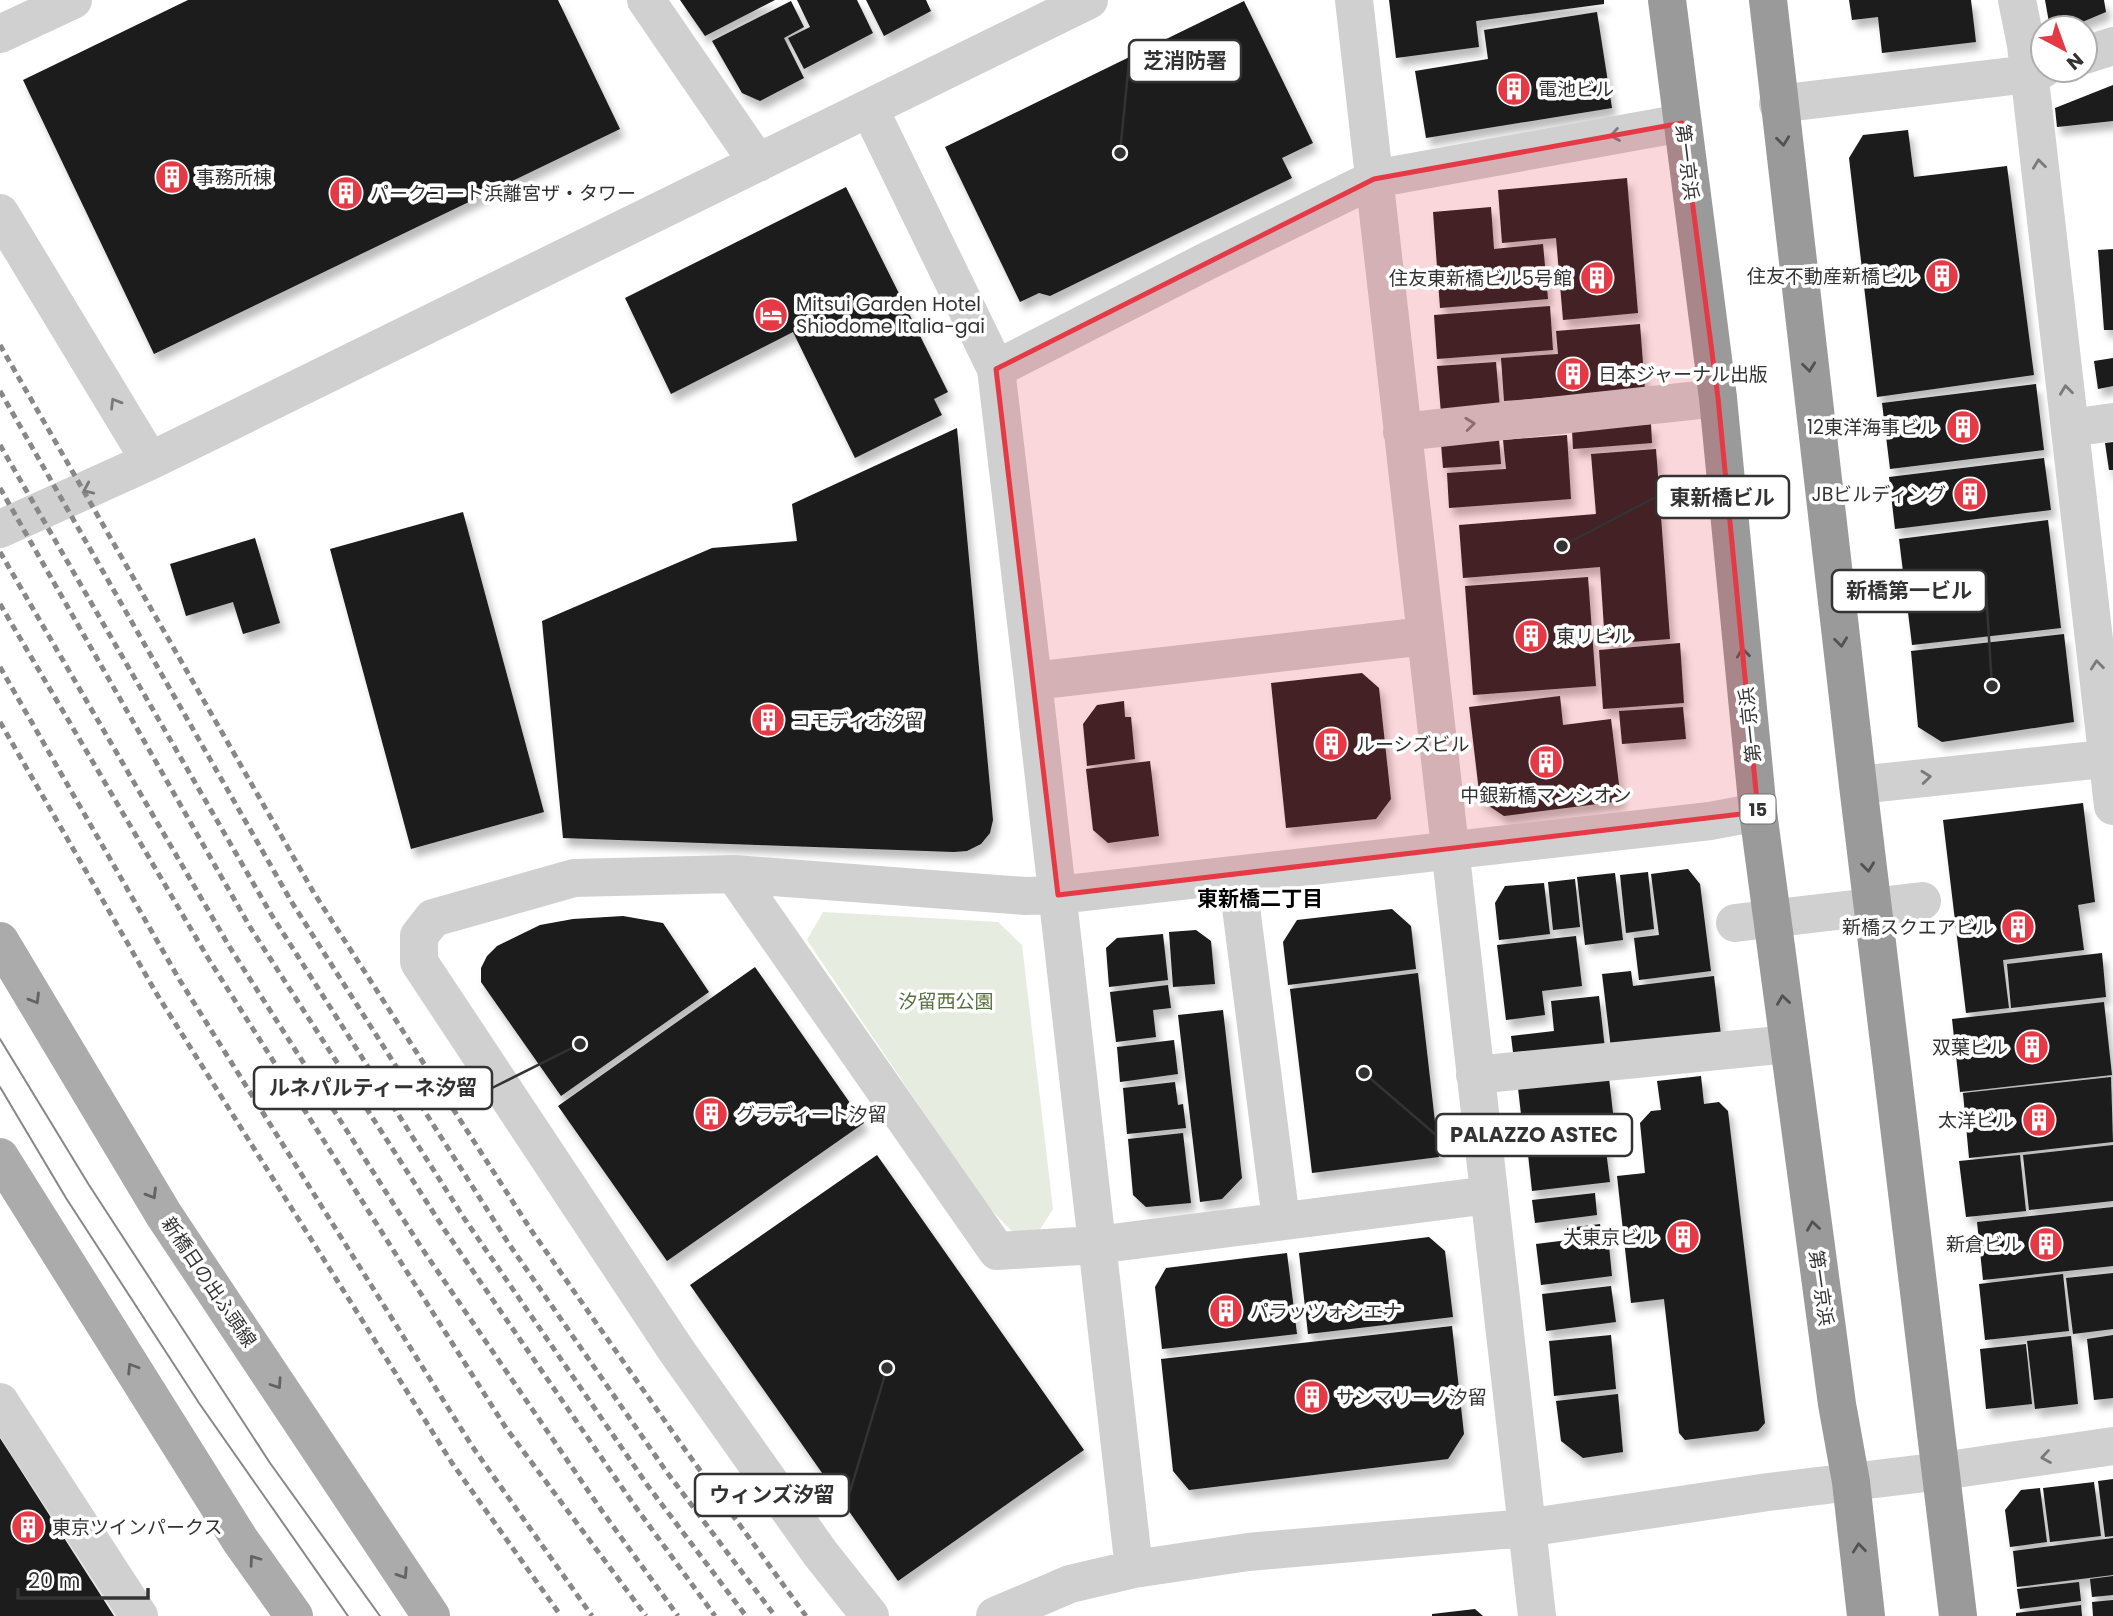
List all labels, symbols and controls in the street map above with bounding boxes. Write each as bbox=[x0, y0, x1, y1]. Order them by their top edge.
north arrow bbox=[2029, 14, 2099, 84]
callout: 芝消防署 bbox=[1129, 40, 1241, 82]
text: 芝消防署 bbox=[1143, 46, 1227, 75]
text: N bbox=[2061, 47, 2089, 76]
building icon: 電池ビル bbox=[1495, 70, 1533, 108]
place label: 電池ビル bbox=[1538, 76, 1614, 103]
street label: 第一京浜 bbox=[1669, 123, 1705, 201]
one-way arrow bbox=[1609, 126, 1621, 141]
one-way arrow bbox=[1775, 135, 1790, 147]
building icon: 事務所棟 bbox=[153, 158, 191, 196]
one-way arrow bbox=[2031, 159, 2046, 170]
place label: 事務所棟 bbox=[196, 164, 272, 191]
building icon: パークコート浜離宮ザ・タワー bbox=[327, 174, 365, 212]
place label: パークコート浜離宮ザ・タワー bbox=[370, 180, 636, 207]
building icon: 住友不動産新橋ビル bbox=[1923, 257, 1961, 295]
building icon: 住友東新橋ビル5号館 bbox=[1578, 259, 1616, 297]
place label: 住友不動産新橋ビル bbox=[1747, 263, 1918, 290]
place label: 住友東新橋ビル5号館 bbox=[1389, 265, 1572, 292]
place label: Mitsui Garden Hotel Shiodome Italia-gai bbox=[796, 291, 985, 340]
hotel icon: Mitsui Garden Hotel Shiodome Italia-gai bbox=[752, 296, 790, 334]
building icon: 日本ジャーナル出版 bbox=[1554, 355, 1592, 393]
place label: 日本ジャーナル出版 bbox=[1598, 361, 1768, 388]
one-way arrow bbox=[1802, 361, 1817, 373]
one-way arrow bbox=[2058, 385, 2073, 396]
one-way arrow bbox=[110, 397, 123, 410]
building icon: 12東洋海事ビル bbox=[1944, 408, 1982, 446]
place label: 12東洋海事ビル bbox=[1807, 414, 1938, 441]
one-way arrow bbox=[1465, 417, 1476, 432]
building icon: JBビルディング bbox=[1951, 475, 1989, 513]
callout: 東新橋ビル bbox=[1656, 476, 1789, 518]
one-way arrow bbox=[83, 481, 95, 495]
place label: JBビルディング bbox=[1812, 481, 1946, 508]
text: 東新橋ビル bbox=[1670, 483, 1775, 512]
callout: 新橋第一ビル bbox=[1832, 570, 1986, 612]
text: 新橋第一ビル bbox=[1846, 576, 1972, 605]
building icon: 東リビル bbox=[1512, 617, 1550, 655]
place label: 東リビル bbox=[1556, 623, 1632, 650]
one-way arrow bbox=[1834, 636, 1849, 647]
one-way arrow bbox=[1736, 647, 1751, 658]
one-way arrow bbox=[2090, 659, 2105, 670]
street label: 第一京浜 bbox=[1733, 686, 1767, 764]
building icon: コモディオ汐留 bbox=[749, 701, 787, 739]
place label: コモディオ汐留 bbox=[792, 707, 924, 734]
building icon: ルーシズビル bbox=[1312, 725, 1350, 763]
place label: ルーシズビル bbox=[1356, 731, 1470, 758]
building icon: 中銀新橋マンシオン bbox=[1527, 743, 1565, 781]
one-way arrow bbox=[1921, 770, 1932, 785]
place label: 中銀新橋マンシオン bbox=[1460, 782, 1632, 809]
road number: 15 bbox=[1740, 794, 1776, 824]
one-way arrow bbox=[1861, 862, 1876, 873]
district label: 東新橋二丁目 bbox=[1197, 884, 1323, 913]
building icon: 新橋スクエアビル bbox=[1999, 908, 2037, 946]
place label: 新橋スクエアビル bbox=[1842, 914, 1994, 941]
park label: 汐留西公園 bbox=[898, 988, 994, 1015]
one-way arrow bbox=[27, 992, 40, 1005]
one-way arrow bbox=[1776, 995, 1791, 1006]
building icon: 双葉ビル bbox=[2013, 1028, 2051, 1066]
place label: 双葉ビル bbox=[1932, 1034, 2008, 1061]
callout: ルネパルティーネ汐留 bbox=[254, 1067, 492, 1109]
text: ルネパルティーネ汐留 bbox=[269, 1073, 477, 1102]
building icon: グラディート汐留 bbox=[692, 1095, 730, 1133]
place label: グラディート汐留 bbox=[736, 1101, 887, 1128]
building icon: 太洋ビル bbox=[2020, 1101, 2058, 1139]
place label: 太洋ビル bbox=[1938, 1107, 2014, 1134]
callout: PALAZZO ASTEC bbox=[1436, 1114, 1632, 1156]
text: PALAZZO ASTEC bbox=[1450, 1120, 1618, 1149]
one-way arrow bbox=[144, 1187, 157, 1200]
street label: 新橋日の出ふ頭線 bbox=[155, 1211, 263, 1353]
building icon: 大東京ビル bbox=[1664, 1218, 1702, 1256]
one-way arrow bbox=[1806, 1220, 1821, 1232]
place label: 大東京ビル bbox=[1563, 1224, 1658, 1251]
building icon: 新倉ビル bbox=[2027, 1225, 2065, 1263]
place label: 新倉ビル bbox=[1946, 1231, 2022, 1258]
street label: 第一京浜 bbox=[1802, 1248, 1840, 1328]
building icon: パラッツォシエナ bbox=[1207, 1292, 1245, 1330]
place label: パラッツォシエナ bbox=[1250, 1298, 1402, 1325]
one-way arrow bbox=[128, 1363, 141, 1376]
one-way arrow bbox=[269, 1377, 282, 1390]
building icon: サンマリーノ汐留 bbox=[1293, 1378, 1331, 1416]
place label: サンマリーノ汐留 bbox=[1336, 1384, 1487, 1411]
one-way arrow bbox=[2040, 1449, 2051, 1464]
callout: ウィンズ汐留 bbox=[695, 1474, 849, 1516]
text: ウィンズ汐留 bbox=[709, 1480, 835, 1509]
building icon: 東京ツインパークス bbox=[9, 1508, 47, 1546]
place label: 東京ツインパークス bbox=[52, 1514, 222, 1541]
one-way arrow bbox=[1851, 1542, 1866, 1554]
scale bar bbox=[18, 1556, 147, 1600]
one-way arrow bbox=[250, 1556, 263, 1568]
text: 20 m bbox=[28, 1566, 81, 1595]
one-way arrow bbox=[395, 1566, 407, 1579]

